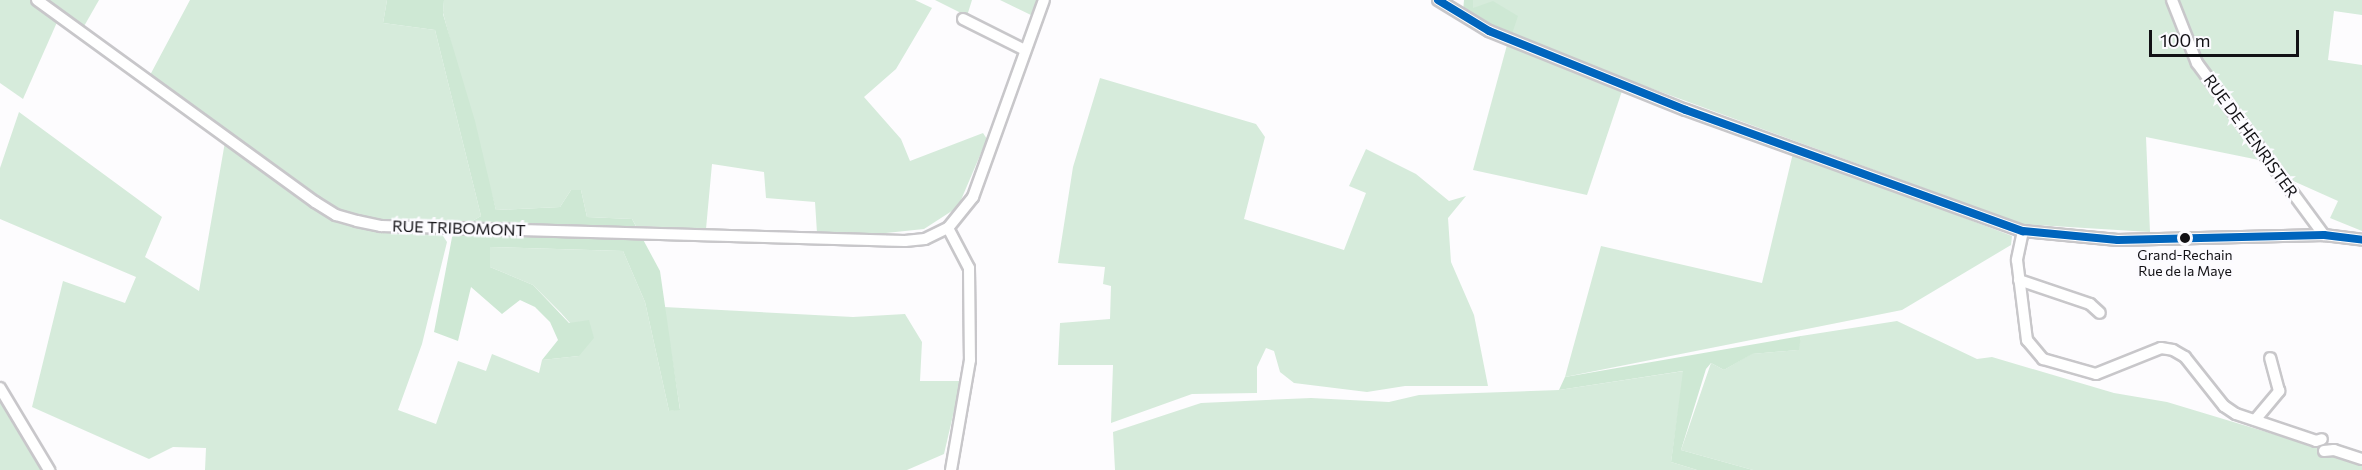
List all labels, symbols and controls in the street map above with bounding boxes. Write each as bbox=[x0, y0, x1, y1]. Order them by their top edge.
scale bar bbox=[2152, 18, 2302, 56]
text: 100 m bbox=[2160, 29, 2210, 51]
street label: RUE DE HENRISTER bbox=[2200, 71, 2302, 201]
street label: RUE TRIBOMONT bbox=[392, 216, 526, 240]
marker: Grand-Rechain Rue de la Maye bbox=[2179, 232, 2191, 244]
place label: Grand-Rechain Rue de la Maye bbox=[2137, 247, 2233, 280]

